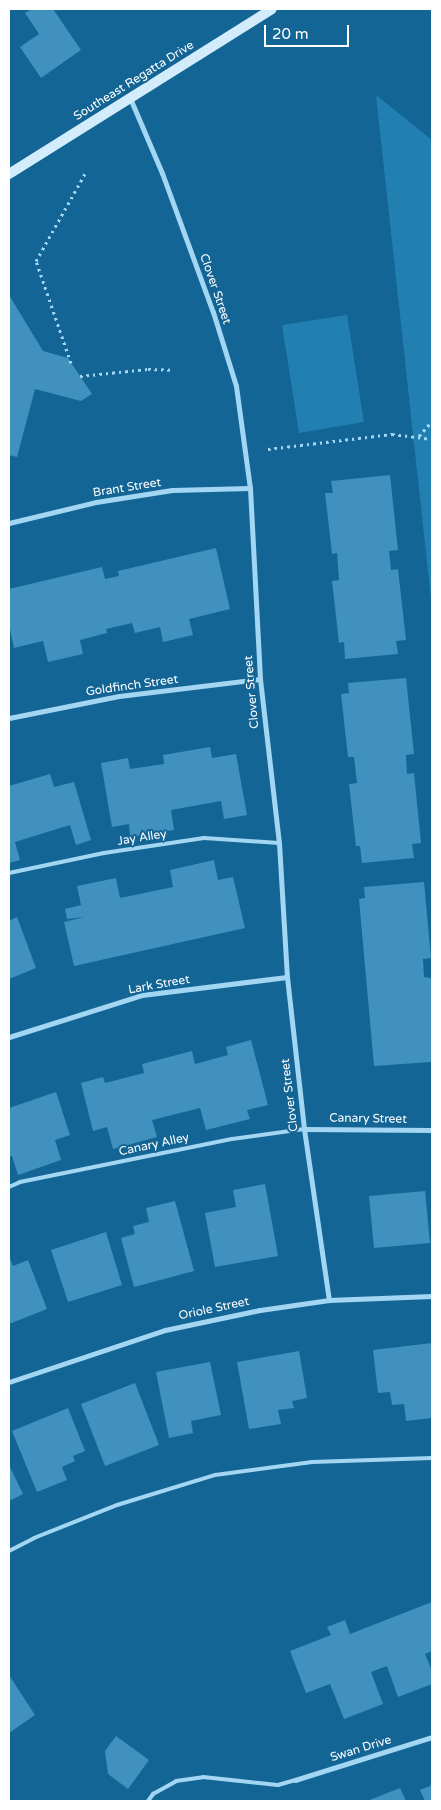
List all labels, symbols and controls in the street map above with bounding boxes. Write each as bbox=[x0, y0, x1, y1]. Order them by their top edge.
scale bar bbox=[266, 15, 351, 47]
text: 20 m bbox=[272, 25, 309, 43]
street label: Southeast Regatta Drive bbox=[71, 38, 197, 124]
street label: Clover Street bbox=[196, 252, 234, 326]
street label: Brant Street bbox=[92, 476, 162, 500]
street label: Clover Street bbox=[242, 655, 262, 729]
street label: Goldfinch Street bbox=[85, 672, 179, 700]
street label: Jay Alley bbox=[116, 827, 168, 849]
street label: Lark Street bbox=[127, 973, 191, 997]
street label: Clover Street bbox=[278, 1058, 302, 1132]
street label: Canary Street bbox=[329, 1111, 407, 1127]
street label: Canary Alley bbox=[118, 1131, 190, 1159]
street label: Oriole Street bbox=[177, 1295, 251, 1323]
street label: Swan Drive bbox=[329, 1733, 393, 1765]

